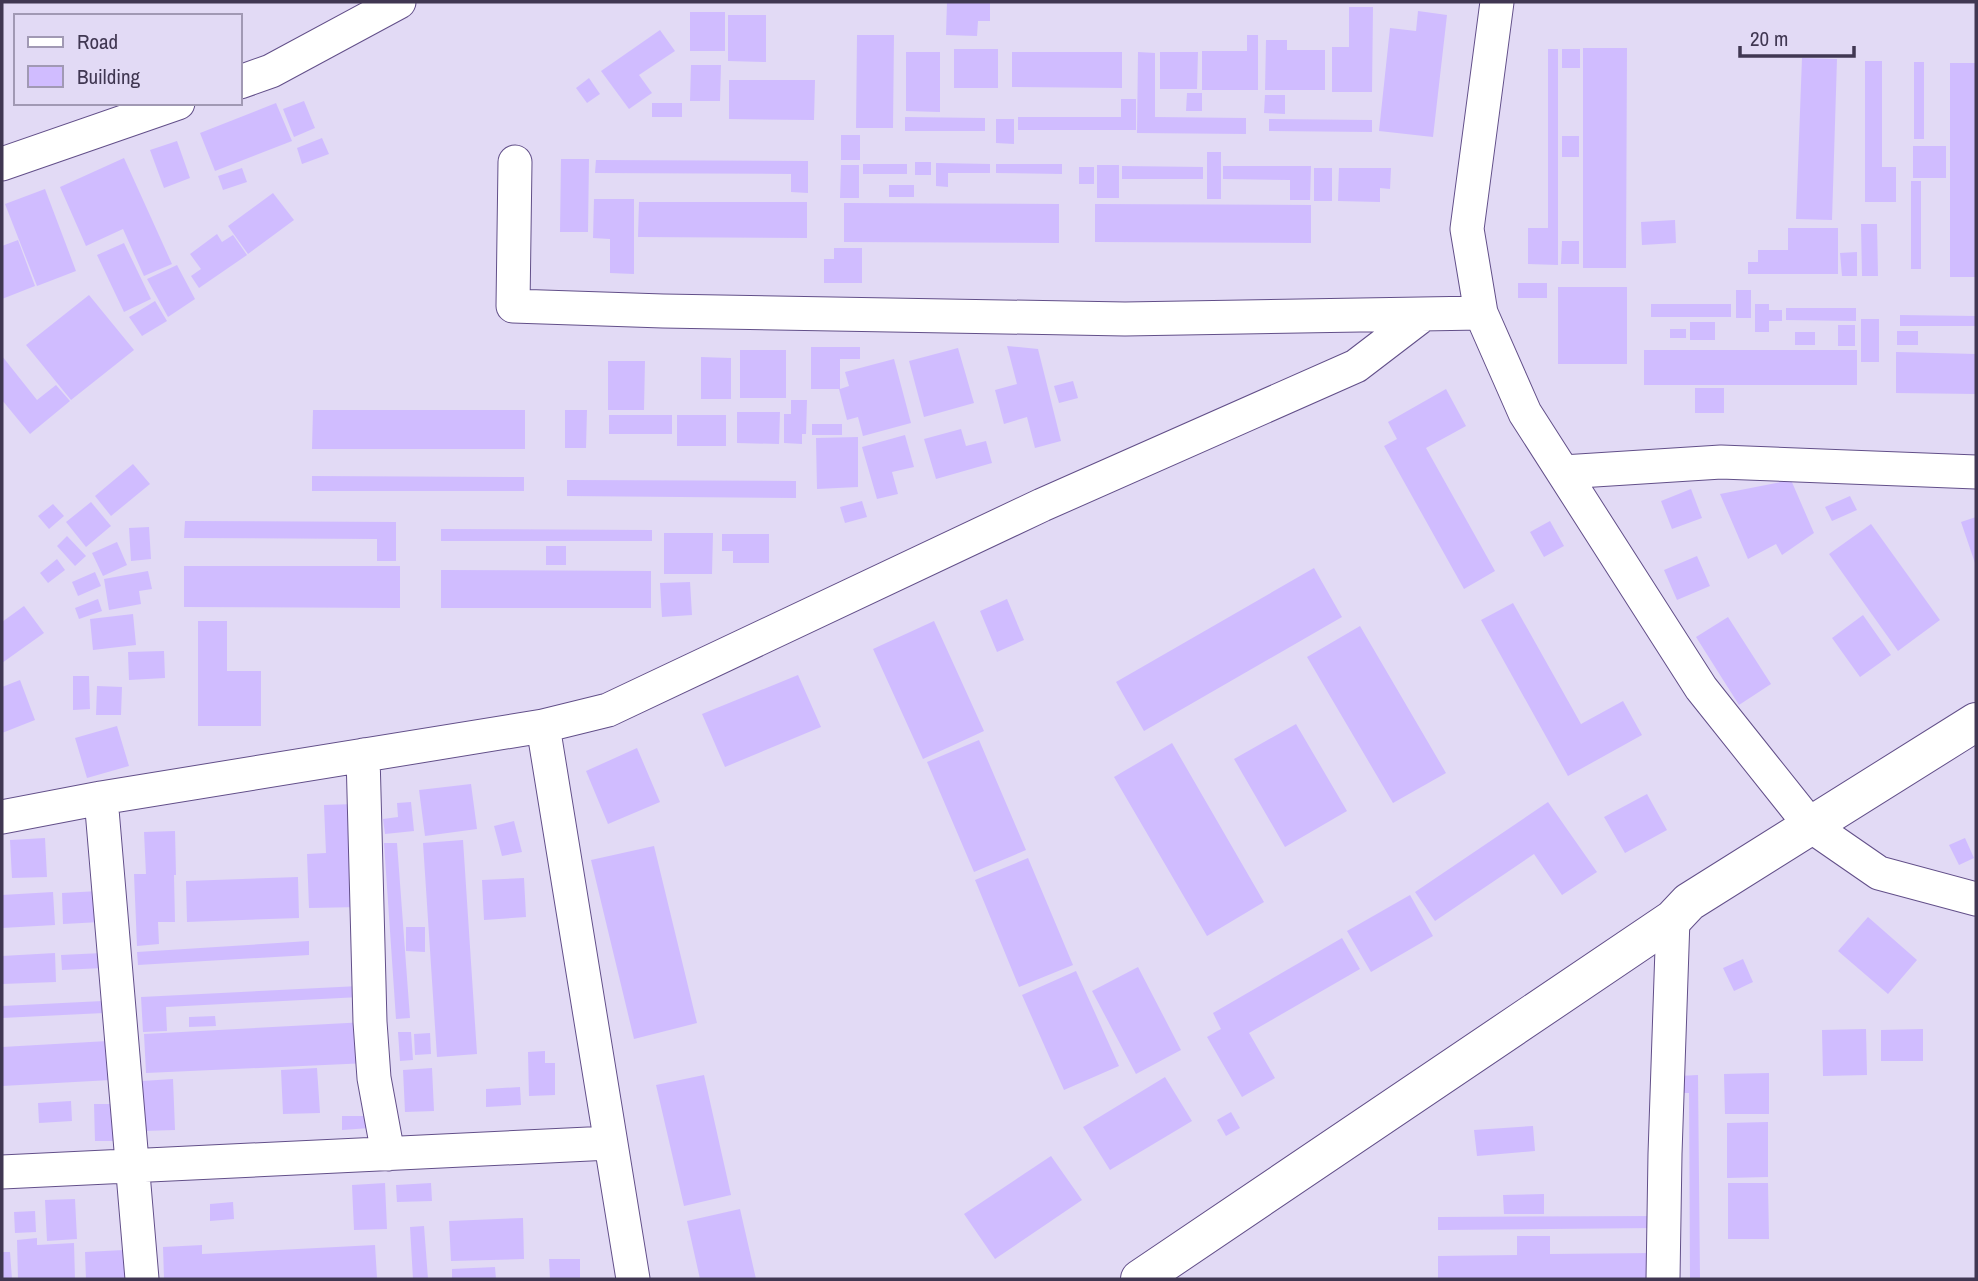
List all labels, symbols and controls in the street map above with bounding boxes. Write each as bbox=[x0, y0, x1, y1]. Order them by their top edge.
legend bbox=[14, 14, 242, 105]
scale bar bbox=[1740, 14, 1854, 58]
text: 20 m bbox=[1750, 24, 1788, 53]
text: Road bbox=[77, 27, 118, 56]
text: Building bbox=[77, 62, 141, 91]

